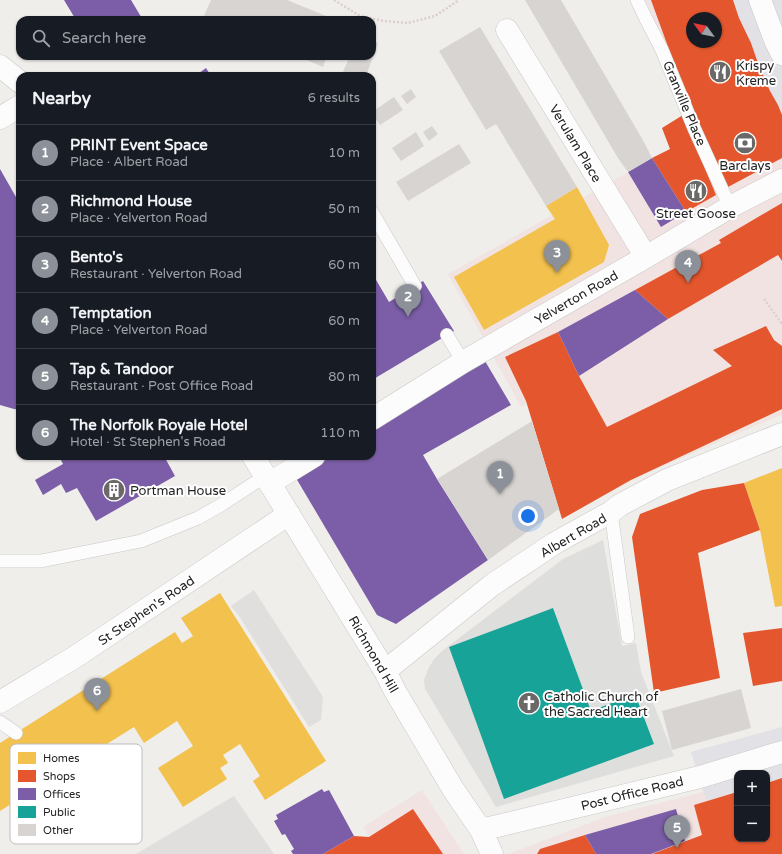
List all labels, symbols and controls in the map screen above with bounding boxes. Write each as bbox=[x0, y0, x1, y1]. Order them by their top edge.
north arrow bbox=[686, 12, 722, 48]
search box bbox=[16, 16, 376, 60]
icon: search bbox=[30, 27, 52, 49]
text: Search here bbox=[62, 29, 146, 47]
place label: Krispy Kreme bbox=[736, 58, 776, 89]
street label: Granville Place bbox=[659, 59, 709, 148]
restaurant icon: Krispy Kreme bbox=[707, 59, 733, 85]
text: Nearby bbox=[32, 88, 91, 109]
text: 6 results bbox=[308, 90, 360, 106]
street label: Verulam Place bbox=[546, 102, 605, 185]
bank icon: Barclays bbox=[732, 130, 758, 156]
text: PRINT Event Space bbox=[70, 136, 208, 154]
text: 1 bbox=[41, 145, 49, 161]
text: 10 m bbox=[328, 145, 360, 161]
text: Place · Albert Road bbox=[70, 154, 188, 170]
place label: Barclays bbox=[719, 158, 771, 174]
restaurant icon: Street Goose bbox=[683, 178, 709, 204]
text: Richmond House bbox=[70, 192, 192, 210]
text: 2 bbox=[41, 201, 49, 217]
text: 50 m bbox=[328, 201, 360, 217]
place label: Street Goose bbox=[656, 206, 736, 222]
text: Place · Yelverton Road bbox=[70, 210, 207, 226]
pin: 3 bbox=[544, 240, 570, 273]
text: Bento's bbox=[70, 248, 123, 266]
pin: 4 bbox=[675, 250, 701, 283]
text: 3 bbox=[41, 257, 49, 273]
text: 60 m bbox=[328, 257, 360, 273]
text: Restaurant · Yelverton Road bbox=[70, 266, 242, 282]
street label: Yelverton Road bbox=[532, 267, 621, 328]
pin: 2 bbox=[395, 284, 421, 317]
text: Temptation bbox=[70, 304, 152, 322]
text: 4 bbox=[41, 313, 49, 329]
text: 60 m bbox=[328, 313, 360, 329]
text: Place · Yelverton Road bbox=[70, 322, 207, 338]
text: Tap & Tandoor bbox=[70, 360, 174, 378]
text: 5 bbox=[41, 369, 49, 385]
text: 80 m bbox=[328, 369, 360, 385]
text: Restaurant · Post Office Road bbox=[70, 378, 253, 394]
text: The Norfolk Royale Hotel bbox=[70, 416, 248, 434]
text: 6 bbox=[41, 425, 49, 441]
text: 110 m bbox=[320, 425, 360, 441]
text: Hotel · St Stephen's Road bbox=[70, 434, 226, 450]
pin: 1 bbox=[487, 461, 513, 494]
building icon: Portman House bbox=[101, 477, 127, 503]
place label: Portman House bbox=[130, 483, 226, 499]
your location bbox=[518, 506, 538, 526]
street label: Albert Road bbox=[537, 510, 610, 561]
street label: St Stephen's Road bbox=[95, 573, 198, 649]
street label: Richmond Hill bbox=[345, 613, 402, 696]
pin: 6 bbox=[84, 678, 110, 711]
place label: Catholic Church of the Sacred Heart bbox=[544, 689, 658, 720]
church icon: Catholic Church of the Sacred Heart bbox=[516, 690, 542, 716]
legend bbox=[10, 744, 142, 844]
text: Homes bbox=[43, 752, 79, 765]
text: Shops bbox=[43, 770, 75, 783]
map controls bbox=[734, 770, 770, 842]
button: + bbox=[734, 770, 770, 806]
street label: Post Office Road bbox=[579, 773, 685, 814]
text: Offices bbox=[43, 788, 81, 801]
text: Public bbox=[43, 806, 75, 819]
button: − bbox=[734, 806, 770, 842]
pin: 5 bbox=[664, 815, 690, 848]
text: Other bbox=[43, 824, 74, 837]

